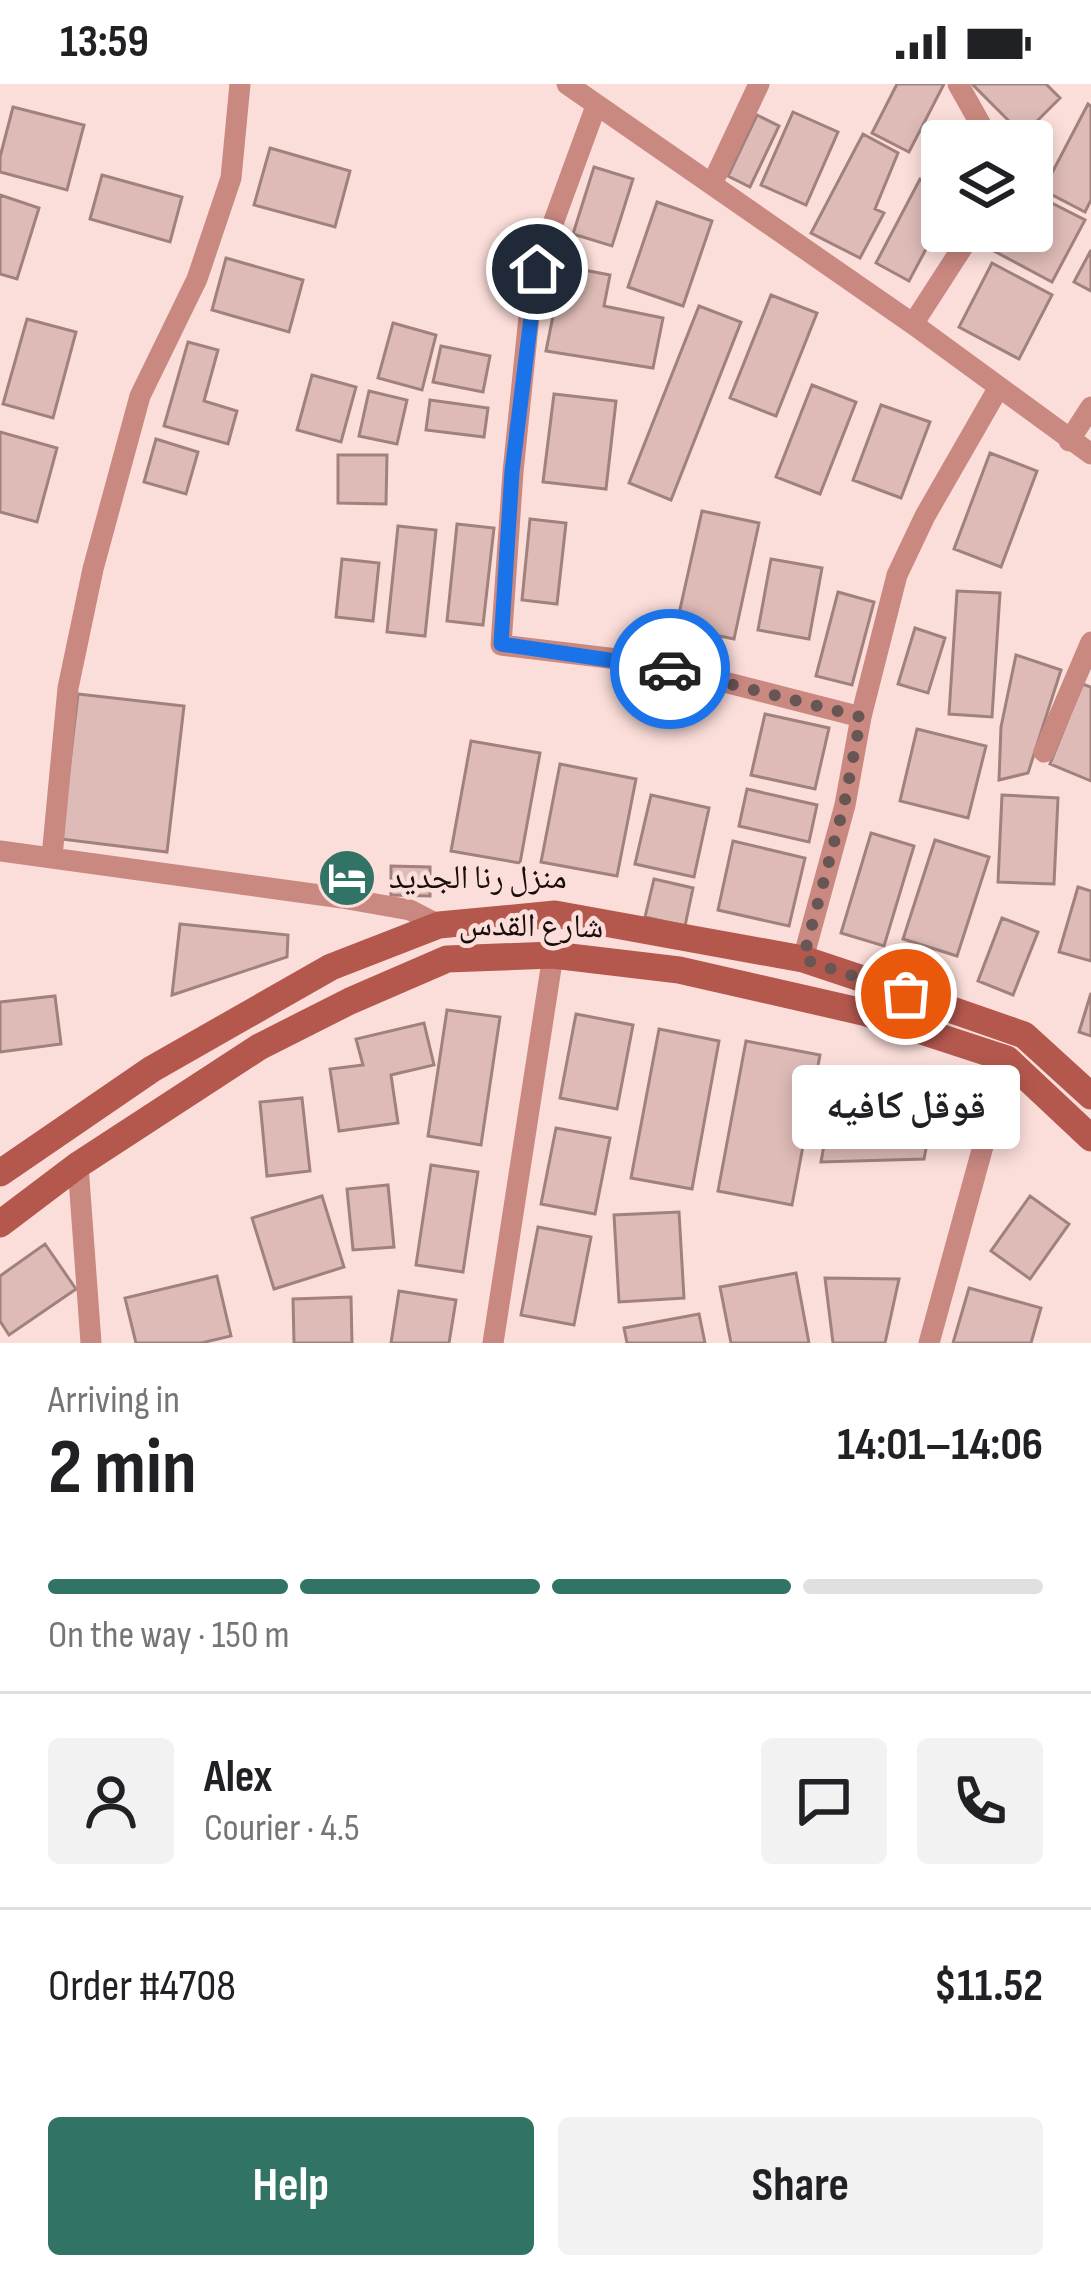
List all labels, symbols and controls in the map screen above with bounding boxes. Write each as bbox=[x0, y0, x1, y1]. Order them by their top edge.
text: 13:59 bbox=[60, 15, 149, 70]
map controls bbox=[921, 120, 1053, 252]
button: layers bbox=[921, 120, 1053, 252]
pin bbox=[486, 218, 588, 320]
icon: home bbox=[504, 236, 570, 302]
courier bbox=[610, 609, 730, 729]
icon: car bbox=[637, 636, 703, 702]
hotel icon: منزل رنا الجديد bbox=[316, 847, 378, 909]
place label: منزل رنا الجديد bbox=[389, 858, 567, 898]
street label: شارع القدس bbox=[458, 905, 604, 947]
pin bbox=[855, 943, 957, 1045]
icon: bag bbox=[873, 961, 939, 1027]
callout: قوقل كافيه bbox=[792, 1066, 1020, 1150]
text: قوقل كافيه bbox=[826, 1083, 986, 1130]
text: Arriving in bbox=[48, 1377, 180, 1424]
text: 14:01–14:06 bbox=[837, 1418, 1043, 1473]
text: 2 min bbox=[48, 1422, 197, 1515]
text: On the way · 150 m bbox=[48, 1612, 290, 1659]
button: person bbox=[48, 1738, 174, 1864]
button: chat bbox=[761, 1738, 887, 1864]
button: phone bbox=[917, 1738, 1043, 1864]
text: Alex bbox=[204, 1750, 272, 1805]
text: Courier · 4.5 bbox=[204, 1805, 360, 1852]
text: Order #4708 bbox=[48, 1959, 236, 2014]
text: $11.52 bbox=[934, 1959, 1043, 2014]
button: Help bbox=[48, 2117, 534, 2255]
button: Share bbox=[558, 2117, 1043, 2255]

